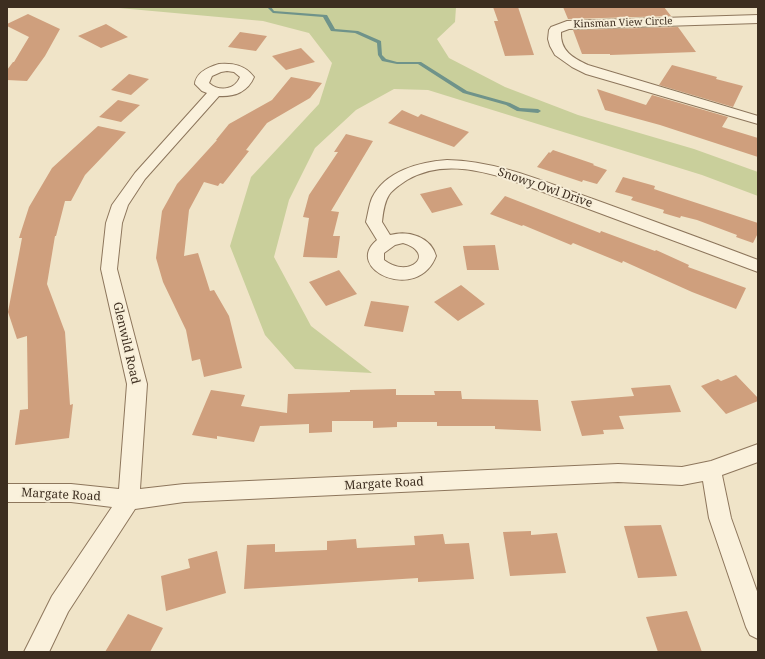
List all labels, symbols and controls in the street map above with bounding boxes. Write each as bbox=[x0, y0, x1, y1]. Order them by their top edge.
street label: Kinsman View Circle bbox=[573, 15, 673, 31]
street label: Snowy Owl Drive bbox=[496, 165, 594, 211]
street label: Glenwild Road bbox=[110, 301, 142, 385]
street label: Margate Road bbox=[344, 475, 424, 493]
street label: Margate Road bbox=[21, 486, 101, 504]

